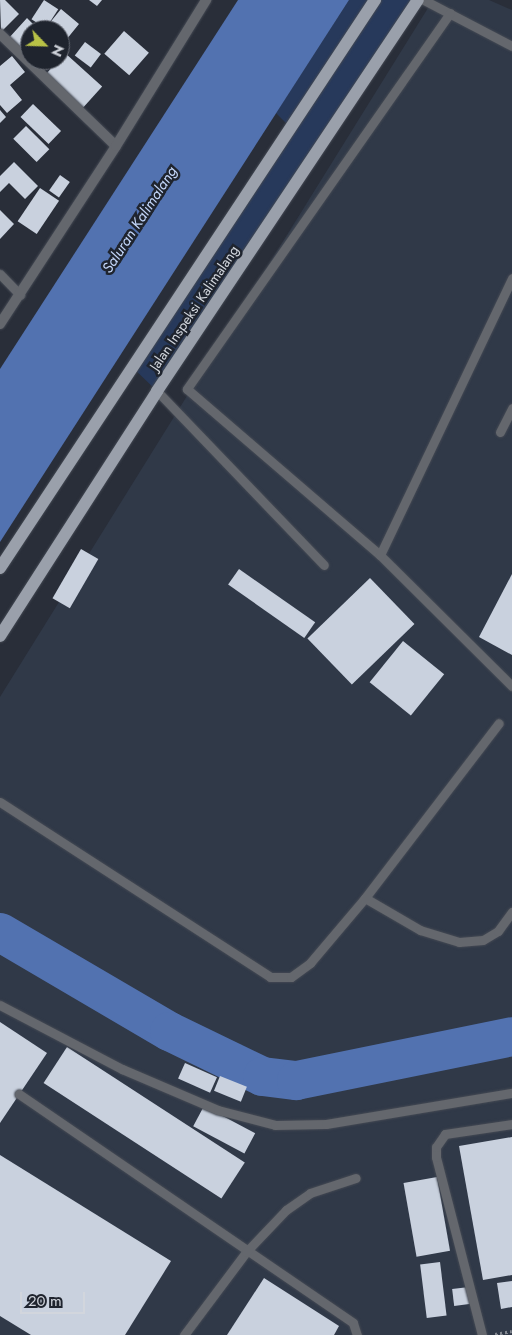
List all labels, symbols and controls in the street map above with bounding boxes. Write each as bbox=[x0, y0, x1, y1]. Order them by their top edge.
north arrow bbox=[20, 20, 70, 70]
text: N bbox=[46, 42, 69, 60]
water label: Saluran Kalimalang bbox=[99, 163, 181, 277]
street label: Jalan Inspeksi Kalimalang bbox=[146, 242, 242, 374]
scale bar bbox=[22, 1282, 88, 1314]
text: 20 m bbox=[28, 1290, 62, 1312]

